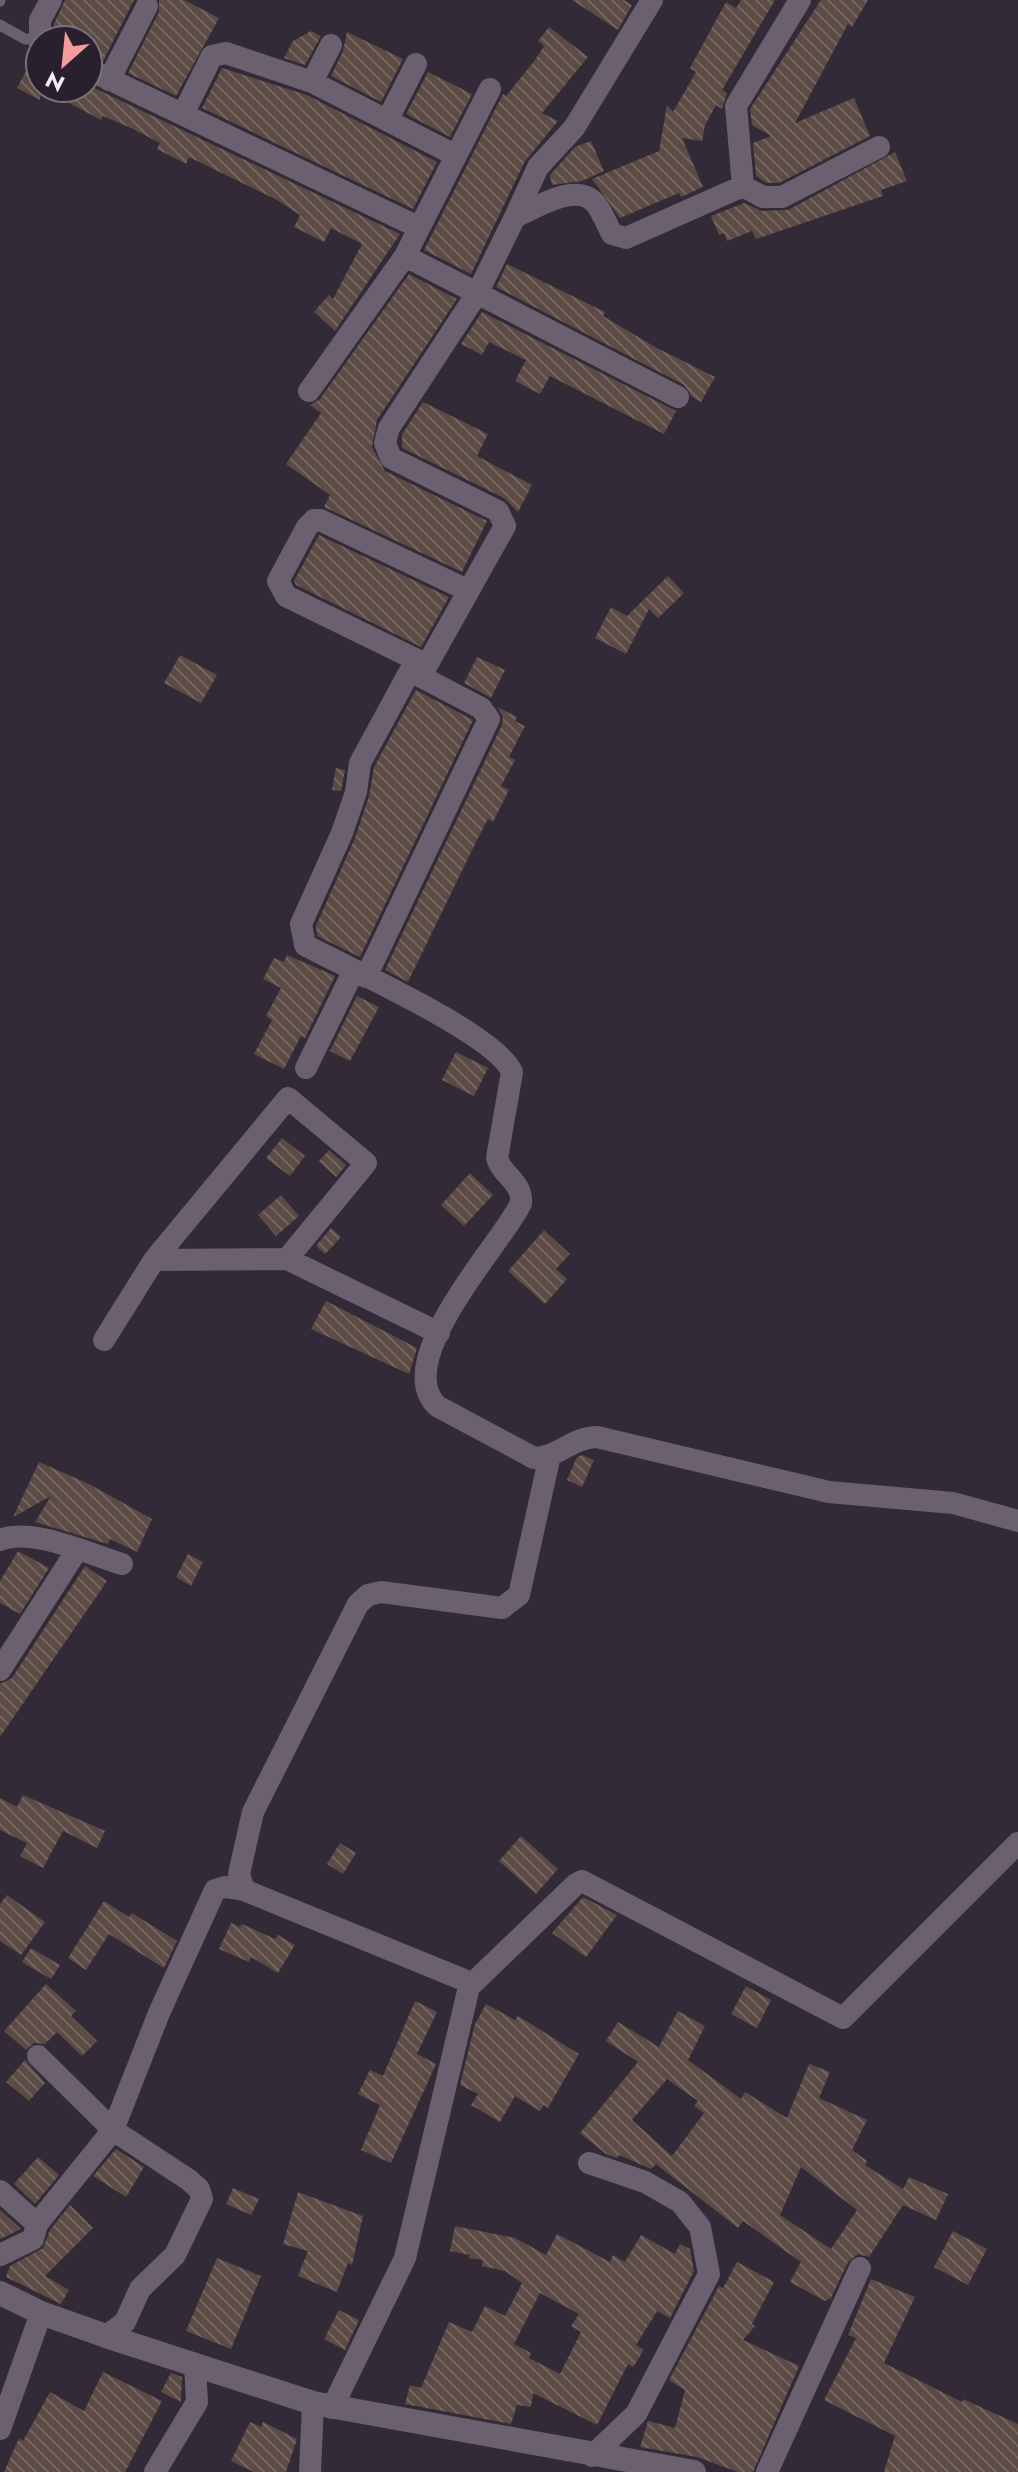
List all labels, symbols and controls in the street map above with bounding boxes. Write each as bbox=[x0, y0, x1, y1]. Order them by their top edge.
north arrow bbox=[24, 24, 104, 104]
text: N bbox=[40, 64, 70, 100]

